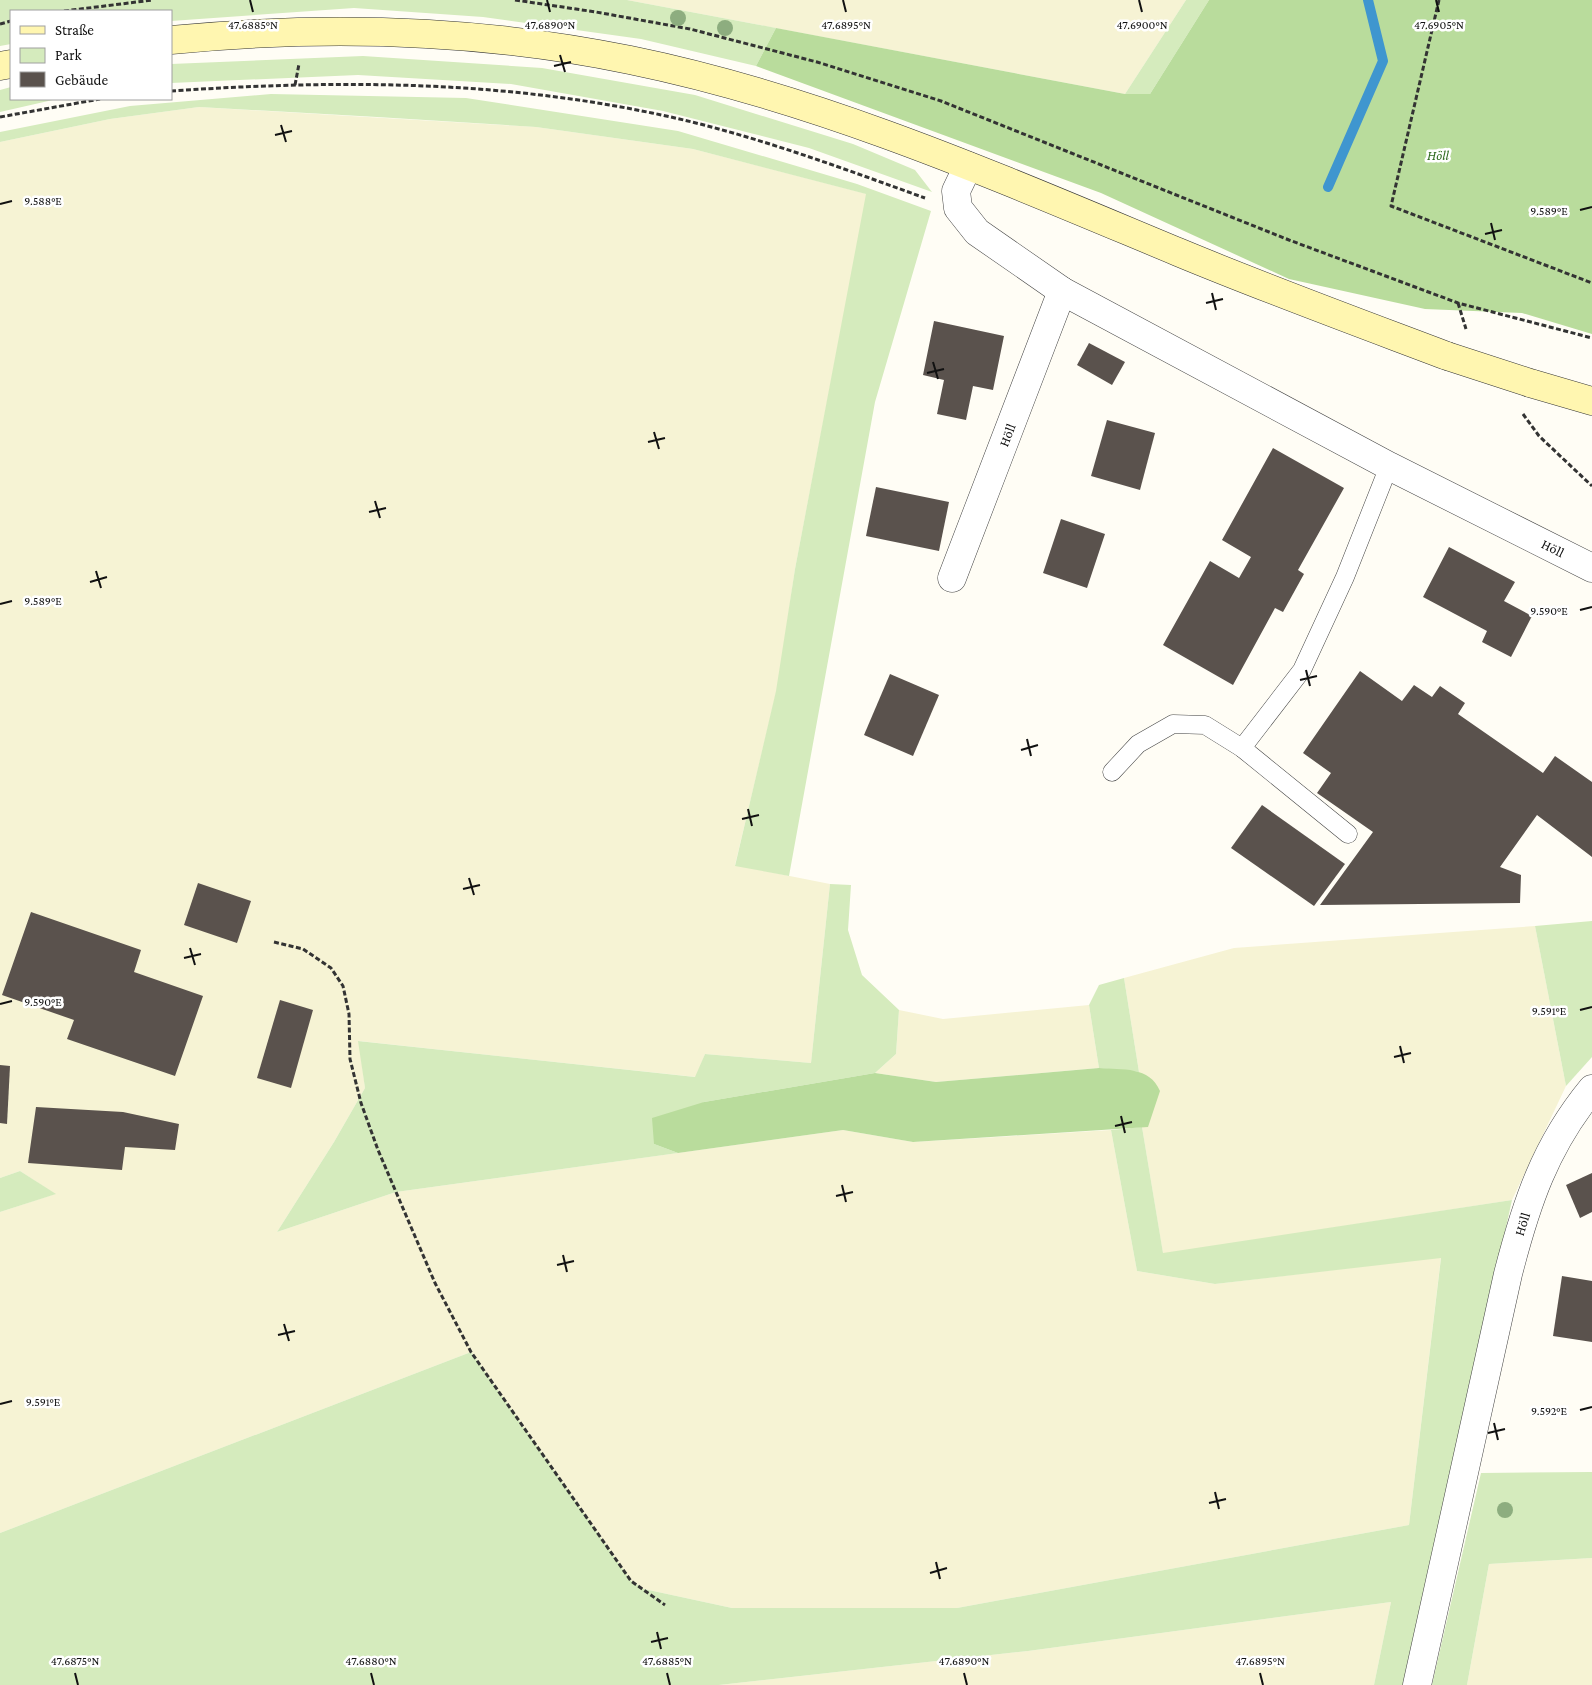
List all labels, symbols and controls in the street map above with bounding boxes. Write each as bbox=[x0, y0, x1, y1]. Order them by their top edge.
legend bbox=[10, 10, 172, 100]
text: 47.6885°N bbox=[228, 18, 278, 32]
text: 47.6890°N bbox=[525, 18, 576, 32]
text: 47.6895°N bbox=[821, 18, 871, 32]
text: 47.6900°N bbox=[1116, 18, 1168, 32]
text: 47.6905°N bbox=[1414, 18, 1464, 32]
text: Straße bbox=[55, 22, 94, 38]
text: Park bbox=[55, 47, 82, 63]
text: Gebäude bbox=[55, 72, 109, 88]
park label: Höll bbox=[1427, 147, 1450, 163]
text: 9.588°E bbox=[24, 194, 62, 208]
text: 9.589°E bbox=[1530, 204, 1568, 218]
street label: Höll bbox=[995, 421, 1019, 449]
street label: Höll bbox=[1539, 536, 1567, 560]
text: 9.589°E bbox=[24, 594, 62, 608]
text: 9.590°E bbox=[1530, 604, 1568, 618]
text: 9.590°E bbox=[24, 995, 62, 1009]
text: 9.591°E bbox=[1532, 1004, 1567, 1018]
street label: Höll bbox=[1511, 1210, 1533, 1238]
text: 9.591°E bbox=[26, 1395, 61, 1409]
text: 9.592°E bbox=[1531, 1404, 1568, 1418]
text: 47.6875°N bbox=[51, 1654, 99, 1668]
text: 47.6880°N bbox=[345, 1654, 397, 1668]
text: 47.6885°N bbox=[642, 1654, 692, 1668]
text: 47.6890°N bbox=[939, 1654, 990, 1668]
text: 47.6895°N bbox=[1235, 1654, 1285, 1668]

